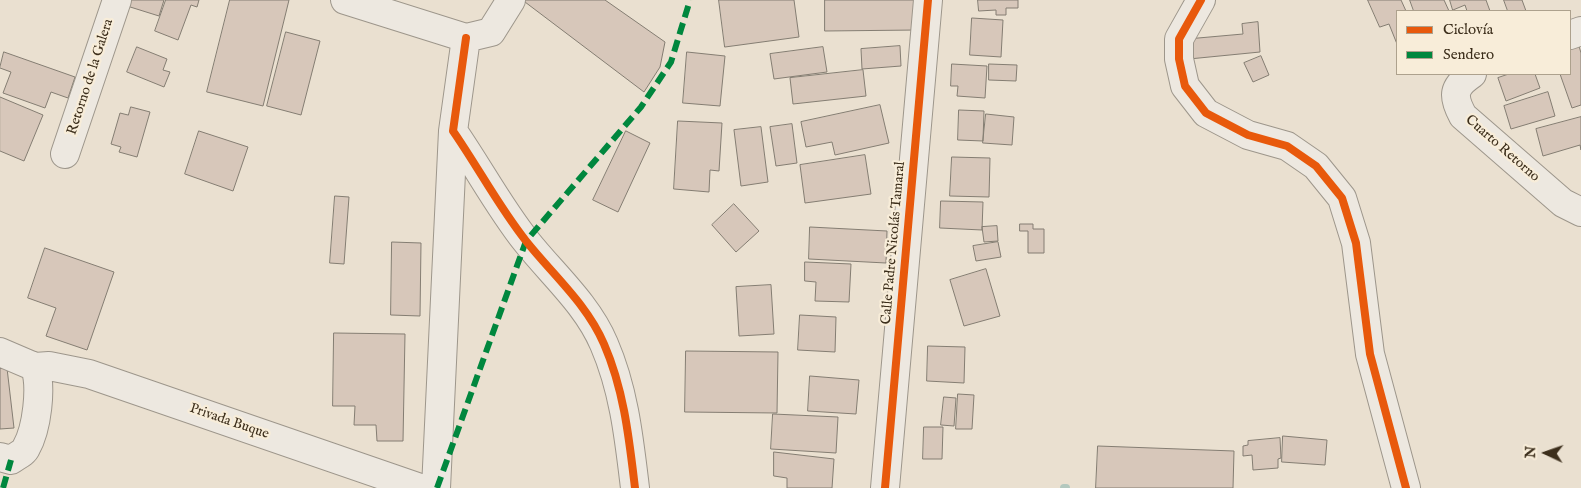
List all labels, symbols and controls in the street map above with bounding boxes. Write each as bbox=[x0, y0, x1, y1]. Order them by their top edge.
legend bbox=[1396, 10, 1571, 75]
street label: Retorno de la Galera bbox=[64, 17, 118, 137]
text: Ciclovía bbox=[1443, 20, 1493, 39]
text: Sendero bbox=[1443, 45, 1494, 64]
street label: Cuarto Retorno bbox=[1461, 112, 1543, 186]
street label: Calle Padre Nicolás Tamaral bbox=[879, 161, 909, 325]
street label: Privada Buque bbox=[187, 401, 271, 443]
north arrow bbox=[1521, 428, 1571, 478]
text: N bbox=[1522, 446, 1540, 459]

